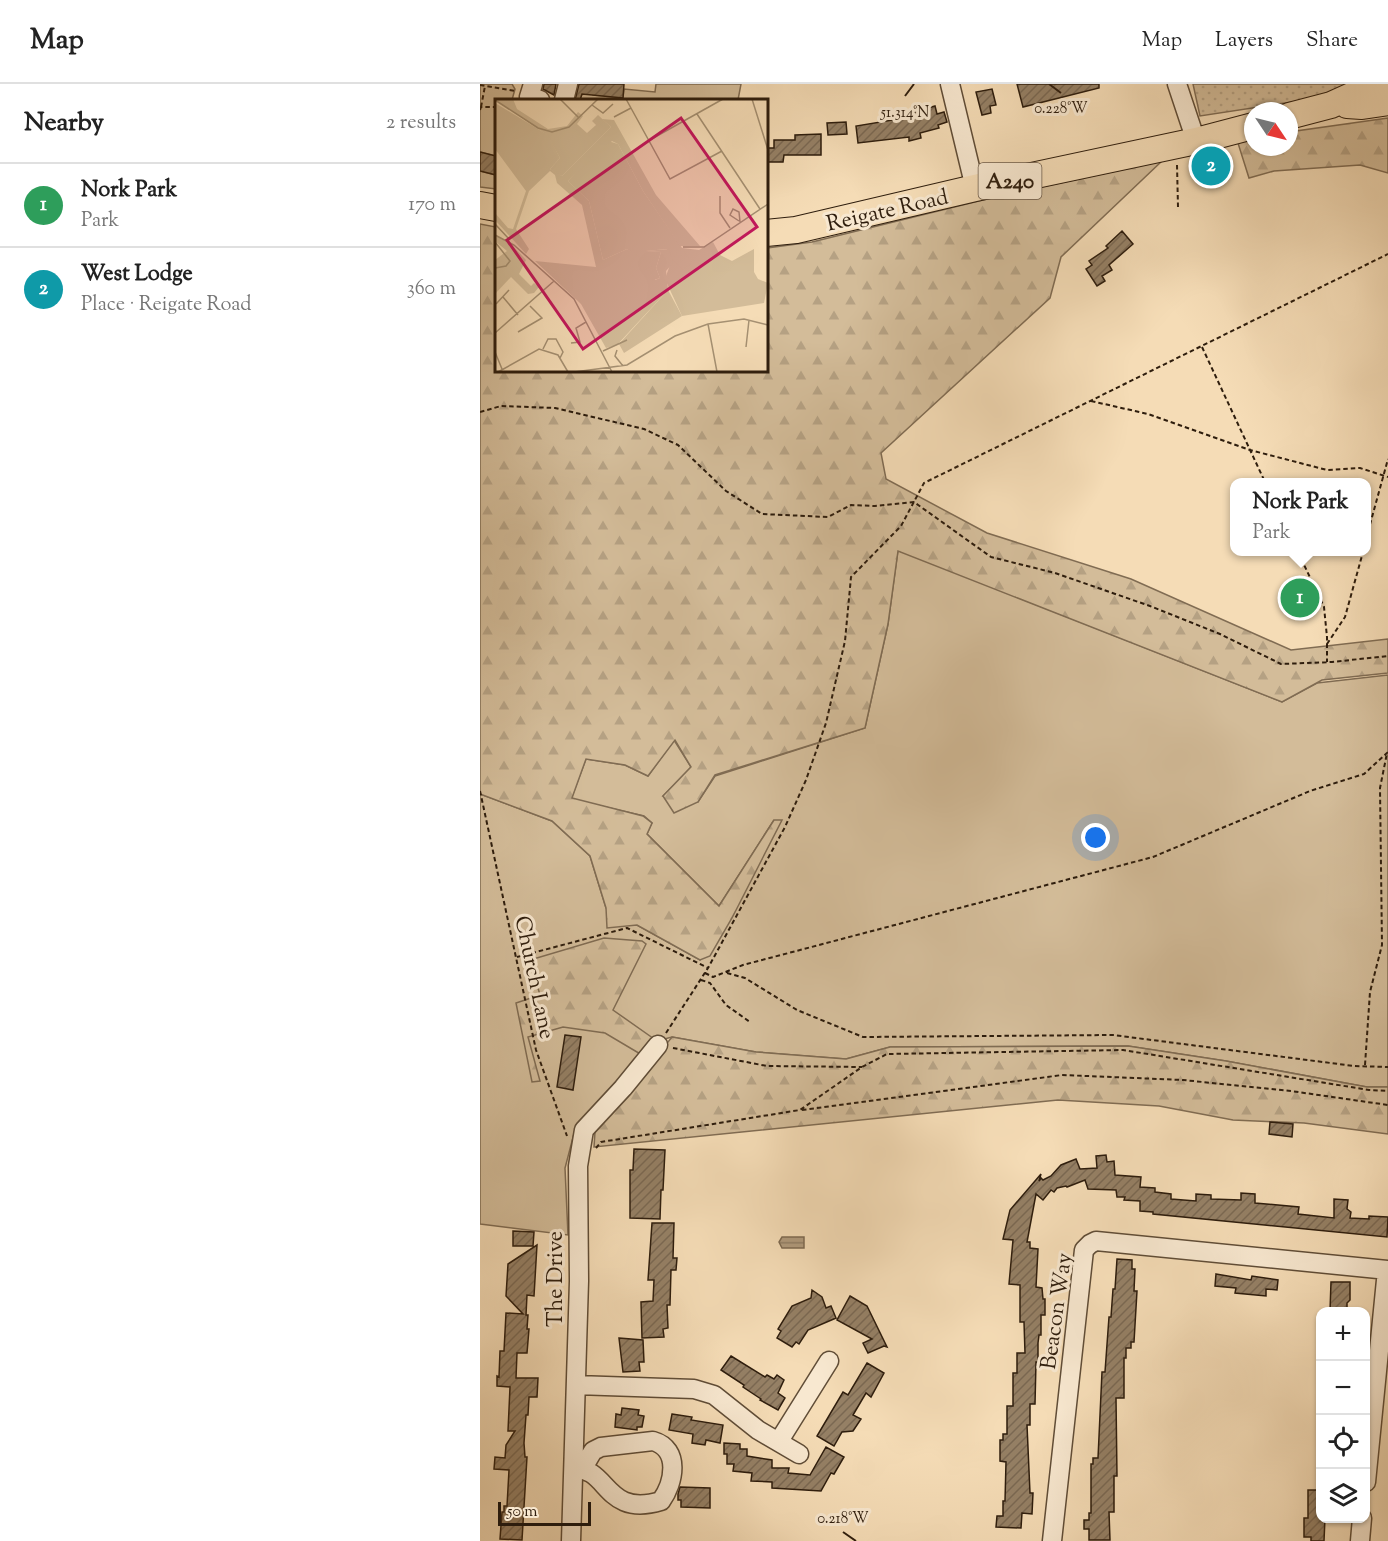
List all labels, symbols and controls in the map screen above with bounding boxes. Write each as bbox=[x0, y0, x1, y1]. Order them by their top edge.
text: Map bbox=[30, 21, 84, 61]
text: Map bbox=[1142, 26, 1182, 56]
text: Layers bbox=[1215, 26, 1273, 56]
text: Share bbox=[1306, 26, 1358, 56]
inset map bbox=[495, 99, 768, 372]
text: 0.228°W bbox=[1034, 99, 1088, 120]
north arrow bbox=[1244, 102, 1298, 156]
text: 51.314°N bbox=[880, 103, 929, 124]
text: Nearby bbox=[24, 105, 104, 142]
text: 2 results bbox=[386, 109, 456, 138]
pin: 2 bbox=[1192, 144, 1230, 188]
road number: A240 bbox=[978, 163, 1042, 199]
text: Nork Park bbox=[81, 175, 177, 207]
street label: Reigate Road bbox=[824, 182, 952, 241]
text: 1 bbox=[40, 191, 47, 220]
text: 170 m bbox=[408, 191, 456, 220]
text: Park bbox=[81, 207, 119, 236]
text: West Lodge bbox=[81, 259, 193, 291]
text: 2 bbox=[39, 275, 48, 304]
text: 360 m bbox=[407, 275, 456, 304]
text: Place · Reigate Road bbox=[81, 291, 252, 320]
popup bbox=[1230, 478, 1371, 556]
text: Nork Park bbox=[1252, 487, 1349, 519]
text: Park bbox=[1252, 519, 1291, 548]
pin: 1 bbox=[1280, 576, 1320, 620]
your location bbox=[1081, 823, 1110, 852]
street label: Church Lane bbox=[504, 913, 562, 1042]
street label: The Drive bbox=[541, 1231, 573, 1327]
street label: Beacon Way bbox=[1034, 1251, 1082, 1372]
map controls bbox=[1316, 1307, 1370, 1523]
button: + bbox=[1316, 1307, 1370, 1361]
button: − bbox=[1316, 1361, 1370, 1415]
button: locate bbox=[1316, 1415, 1370, 1469]
button: layers bbox=[1316, 1469, 1370, 1523]
scale bar bbox=[498, 1499, 591, 1526]
text: 50 m bbox=[507, 1501, 538, 1524]
text: 0.218°W bbox=[817, 1509, 869, 1530]

